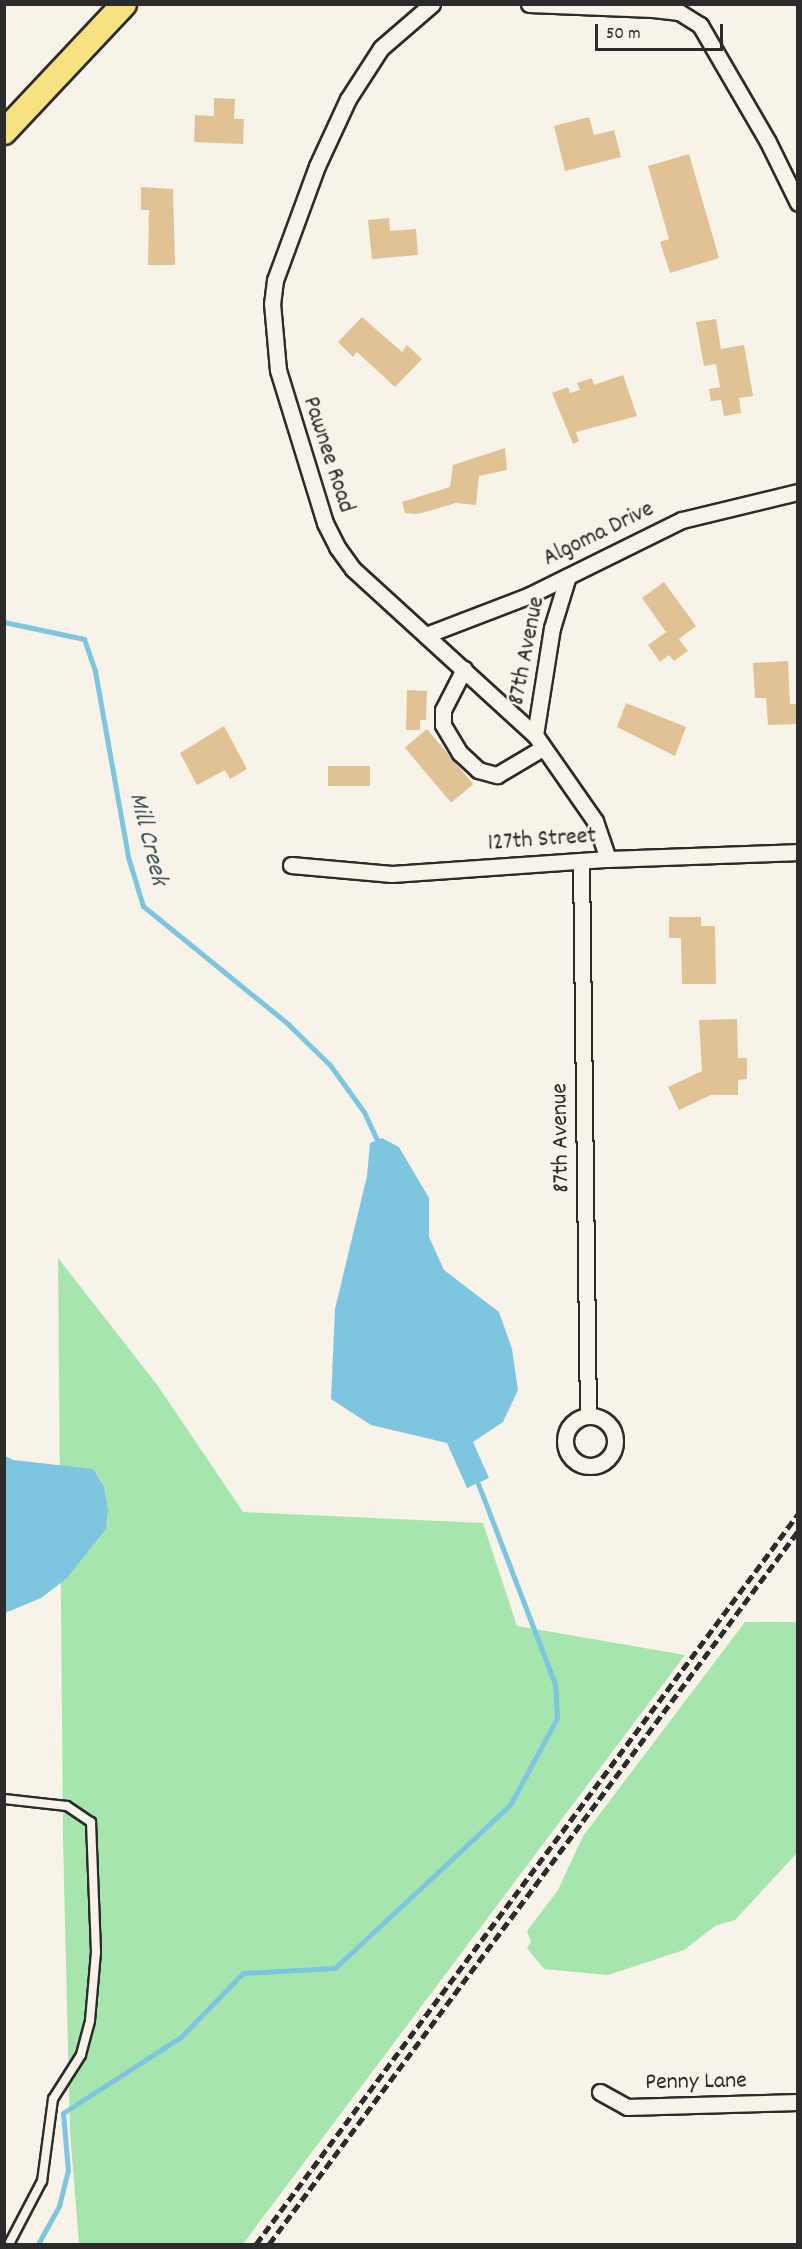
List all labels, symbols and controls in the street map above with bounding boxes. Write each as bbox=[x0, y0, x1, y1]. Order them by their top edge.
scale bar bbox=[598, 12, 726, 50]
text: 50 m bbox=[606, 22, 641, 47]
street label: Pawnee Road bbox=[295, 393, 359, 517]
street label: Algoma Drive bbox=[539, 496, 659, 574]
street label: 87th Avenue bbox=[503, 594, 553, 708]
water label: Mill Creek bbox=[120, 789, 174, 889]
street label: 127th Street bbox=[487, 823, 597, 859]
street label: 87th Avenue bbox=[547, 1083, 577, 1193]
street label: Penny Lane bbox=[645, 2068, 747, 2098]

